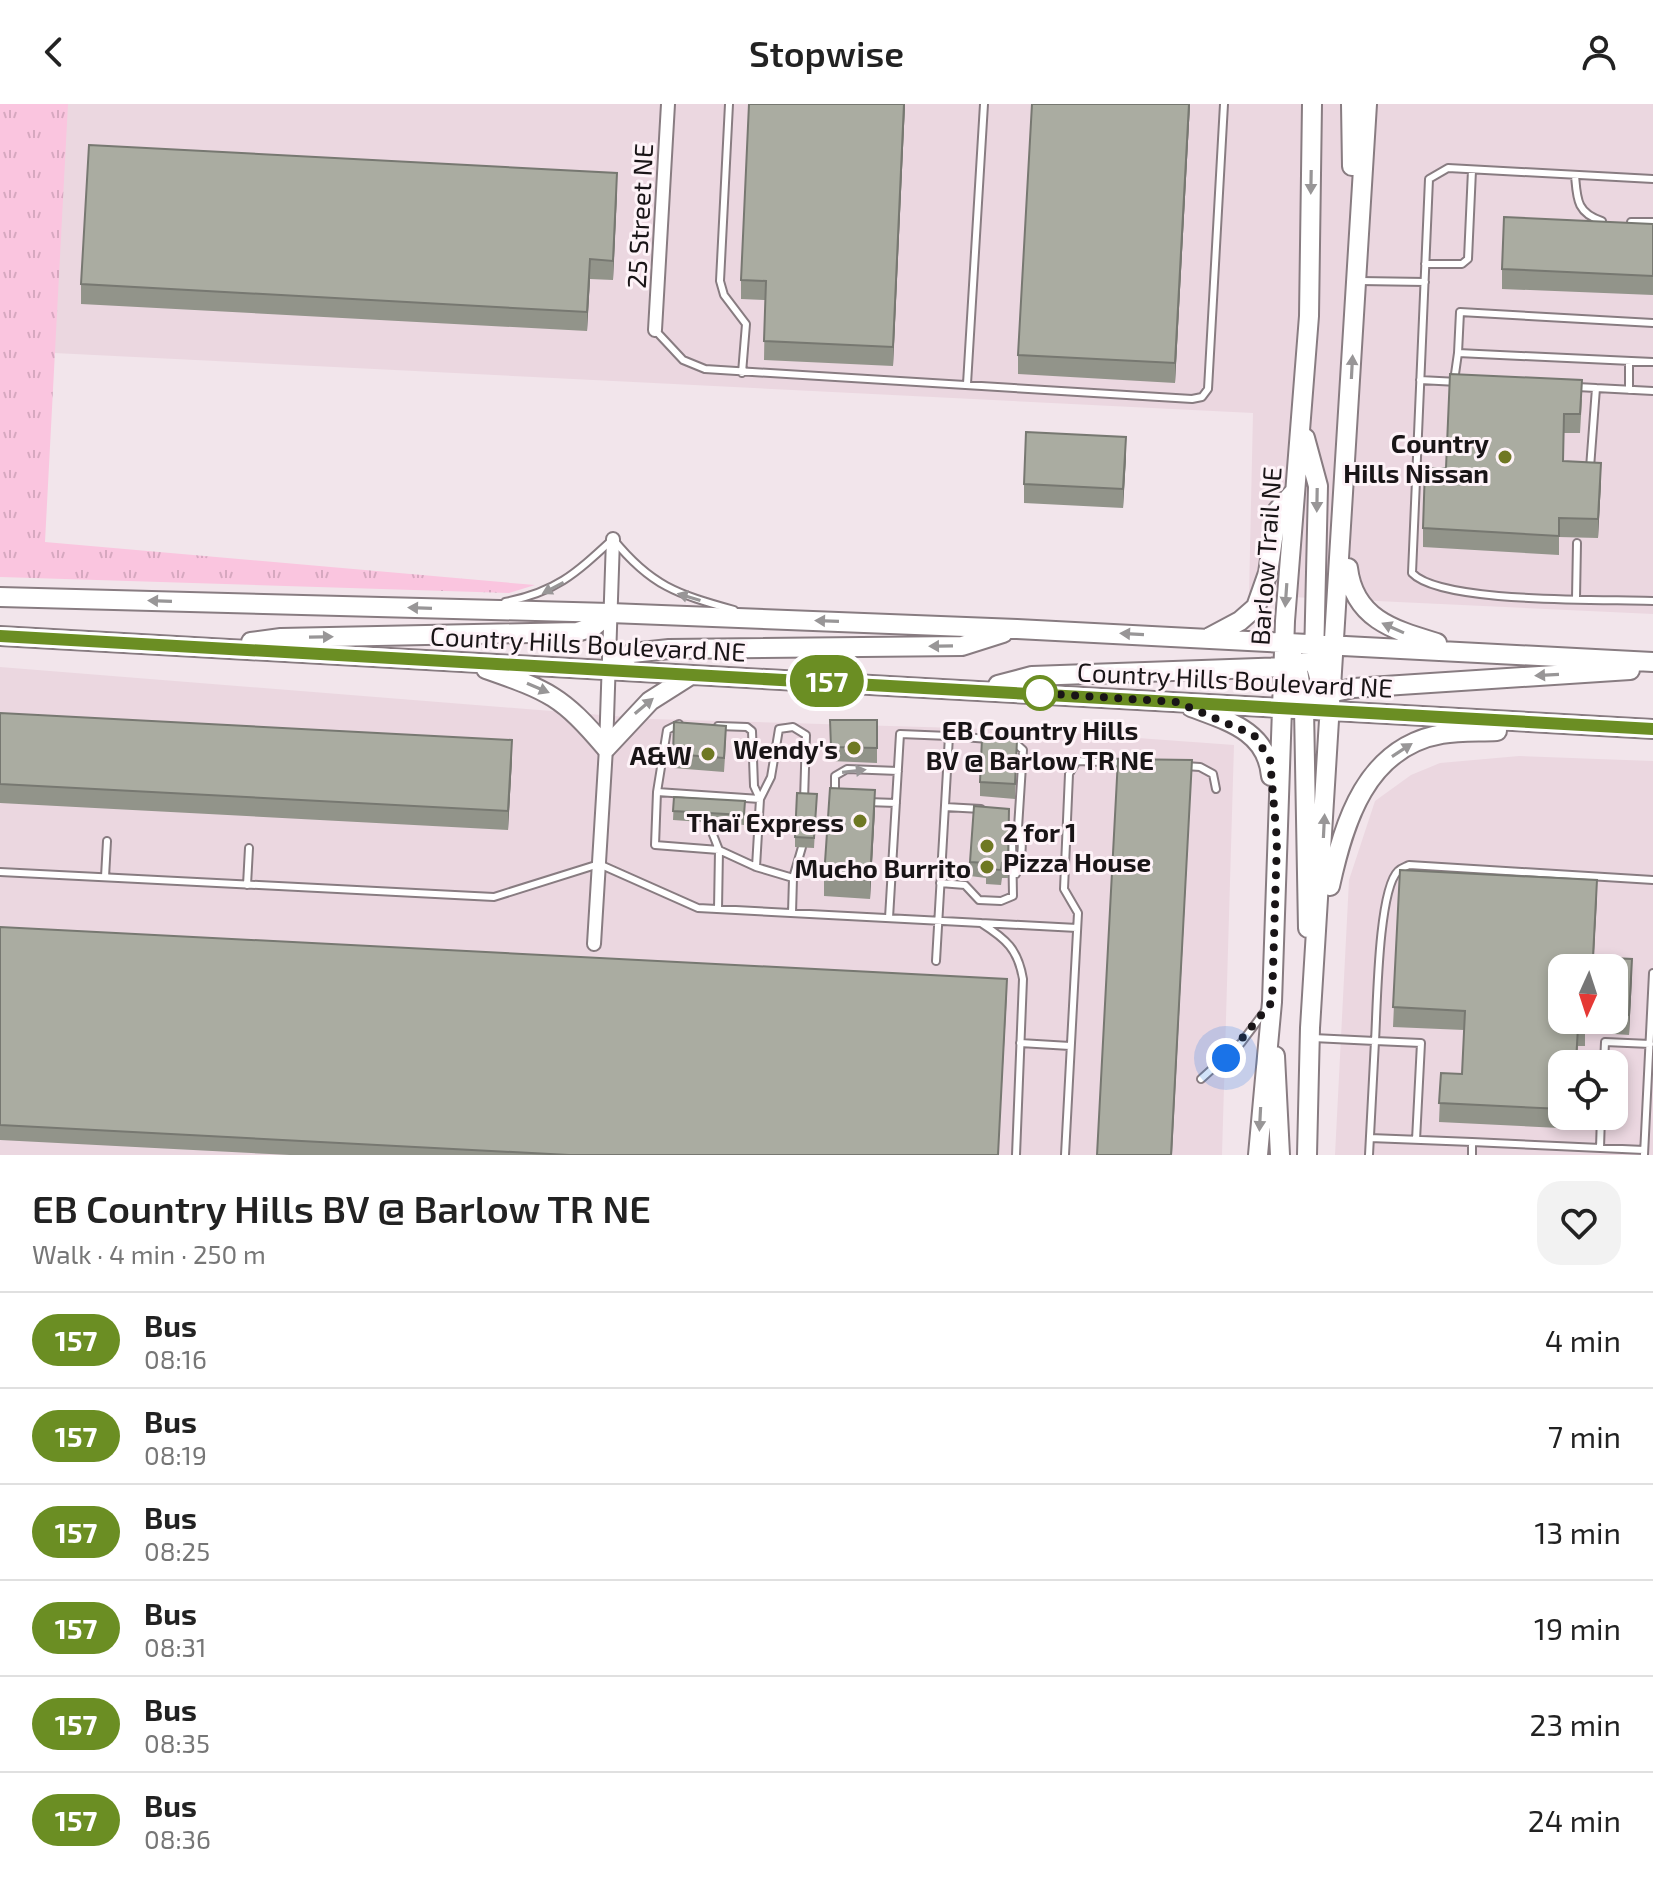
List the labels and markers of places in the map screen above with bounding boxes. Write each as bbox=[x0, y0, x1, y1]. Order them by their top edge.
place label: Country Hills Nissan bbox=[1343, 427, 1489, 488]
marker: Country Hills Nissan bbox=[1496, 448, 1514, 466]
marker: EB Country Hills BV @ Barlow TR NE bbox=[1023, 676, 1057, 710]
place label: EB Country Hills BV @ Barlow TR NE bbox=[926, 714, 1154, 775]
place label: Wendy's bbox=[733, 733, 838, 765]
place label: A&W bbox=[630, 739, 692, 770]
marker: Wendy's bbox=[845, 739, 863, 757]
marker: A&W bbox=[699, 745, 717, 763]
place label: Thaï Express bbox=[687, 806, 844, 837]
marker: Thaï Express bbox=[851, 812, 869, 830]
place label: 2 for 1 Pizza House bbox=[1003, 816, 1151, 877]
marker: 2 for 1 Pizza House bbox=[978, 837, 996, 855]
place label: Mucho Burrito bbox=[795, 852, 971, 883]
marker: Mucho Burrito bbox=[978, 858, 996, 876]

